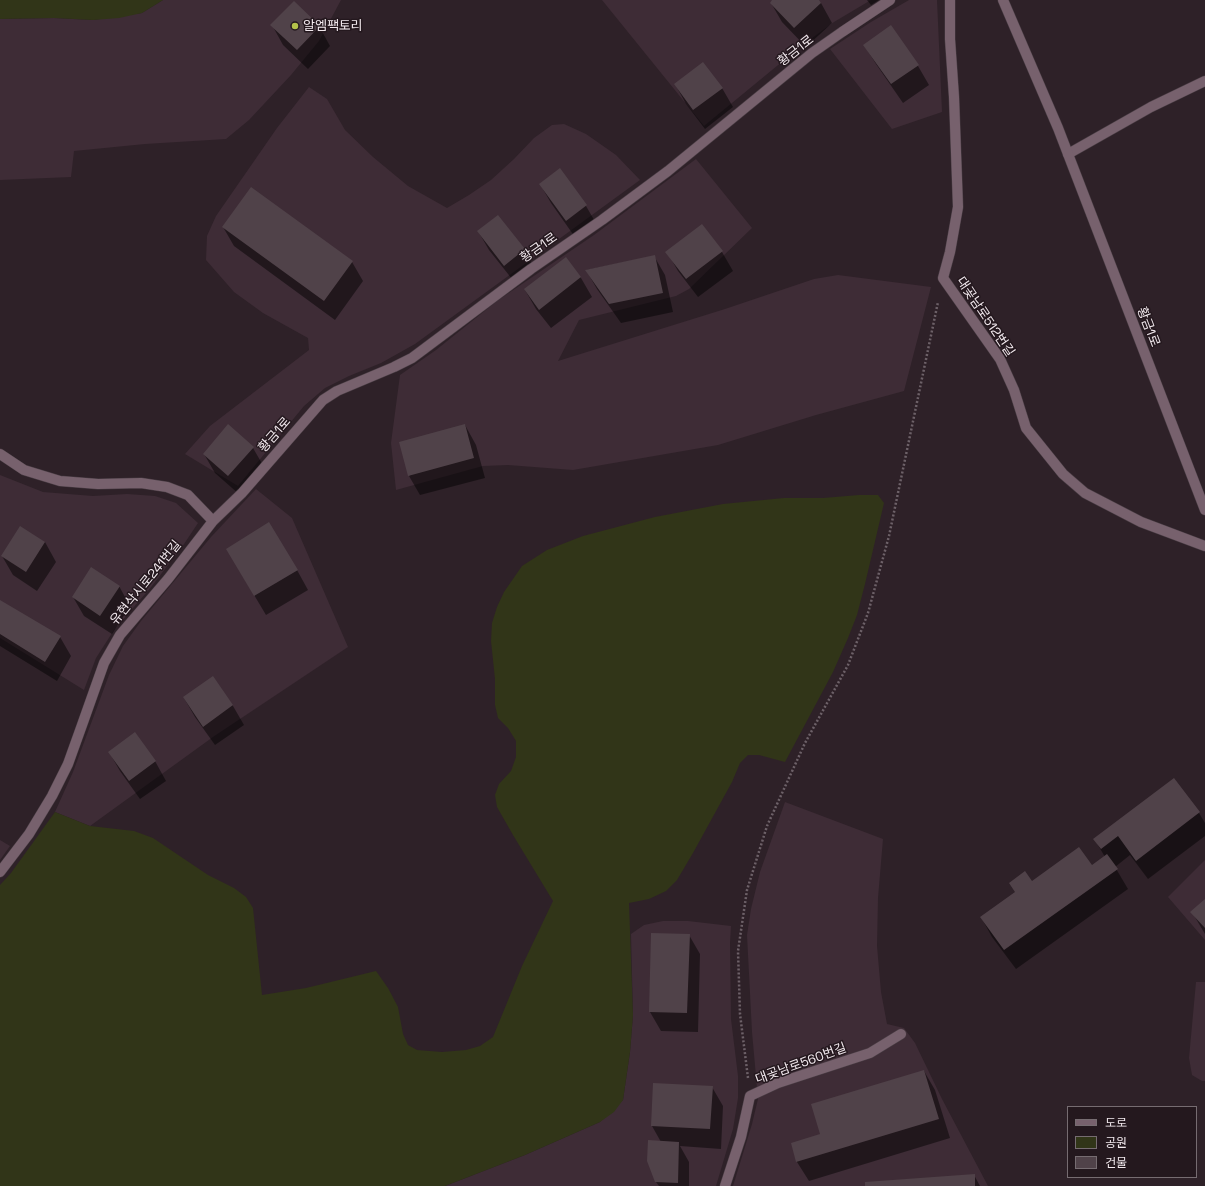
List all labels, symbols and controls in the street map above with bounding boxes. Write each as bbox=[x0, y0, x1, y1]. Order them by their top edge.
place label: 알엠팩토리 bbox=[303, 18, 363, 34]
marker: 알엠팩토리 bbox=[290, 21, 300, 31]
street label: 황금1로 bbox=[775, 32, 817, 70]
street label: 황금1로 bbox=[518, 230, 560, 266]
street label: 대곶남로512번길 bbox=[953, 274, 1017, 360]
street label: 황금1로 bbox=[1133, 305, 1163, 349]
street label: 황금1로 bbox=[256, 414, 294, 456]
street label: 유현삭시로241번길 bbox=[107, 538, 185, 628]
street label: 대곶남로560번길 bbox=[753, 1040, 849, 1088]
legend bbox=[1067, 1106, 1197, 1178]
text: 도로 bbox=[1105, 1115, 1127, 1131]
text: 공원 bbox=[1105, 1135, 1127, 1151]
text: 건물 bbox=[1105, 1155, 1127, 1171]

